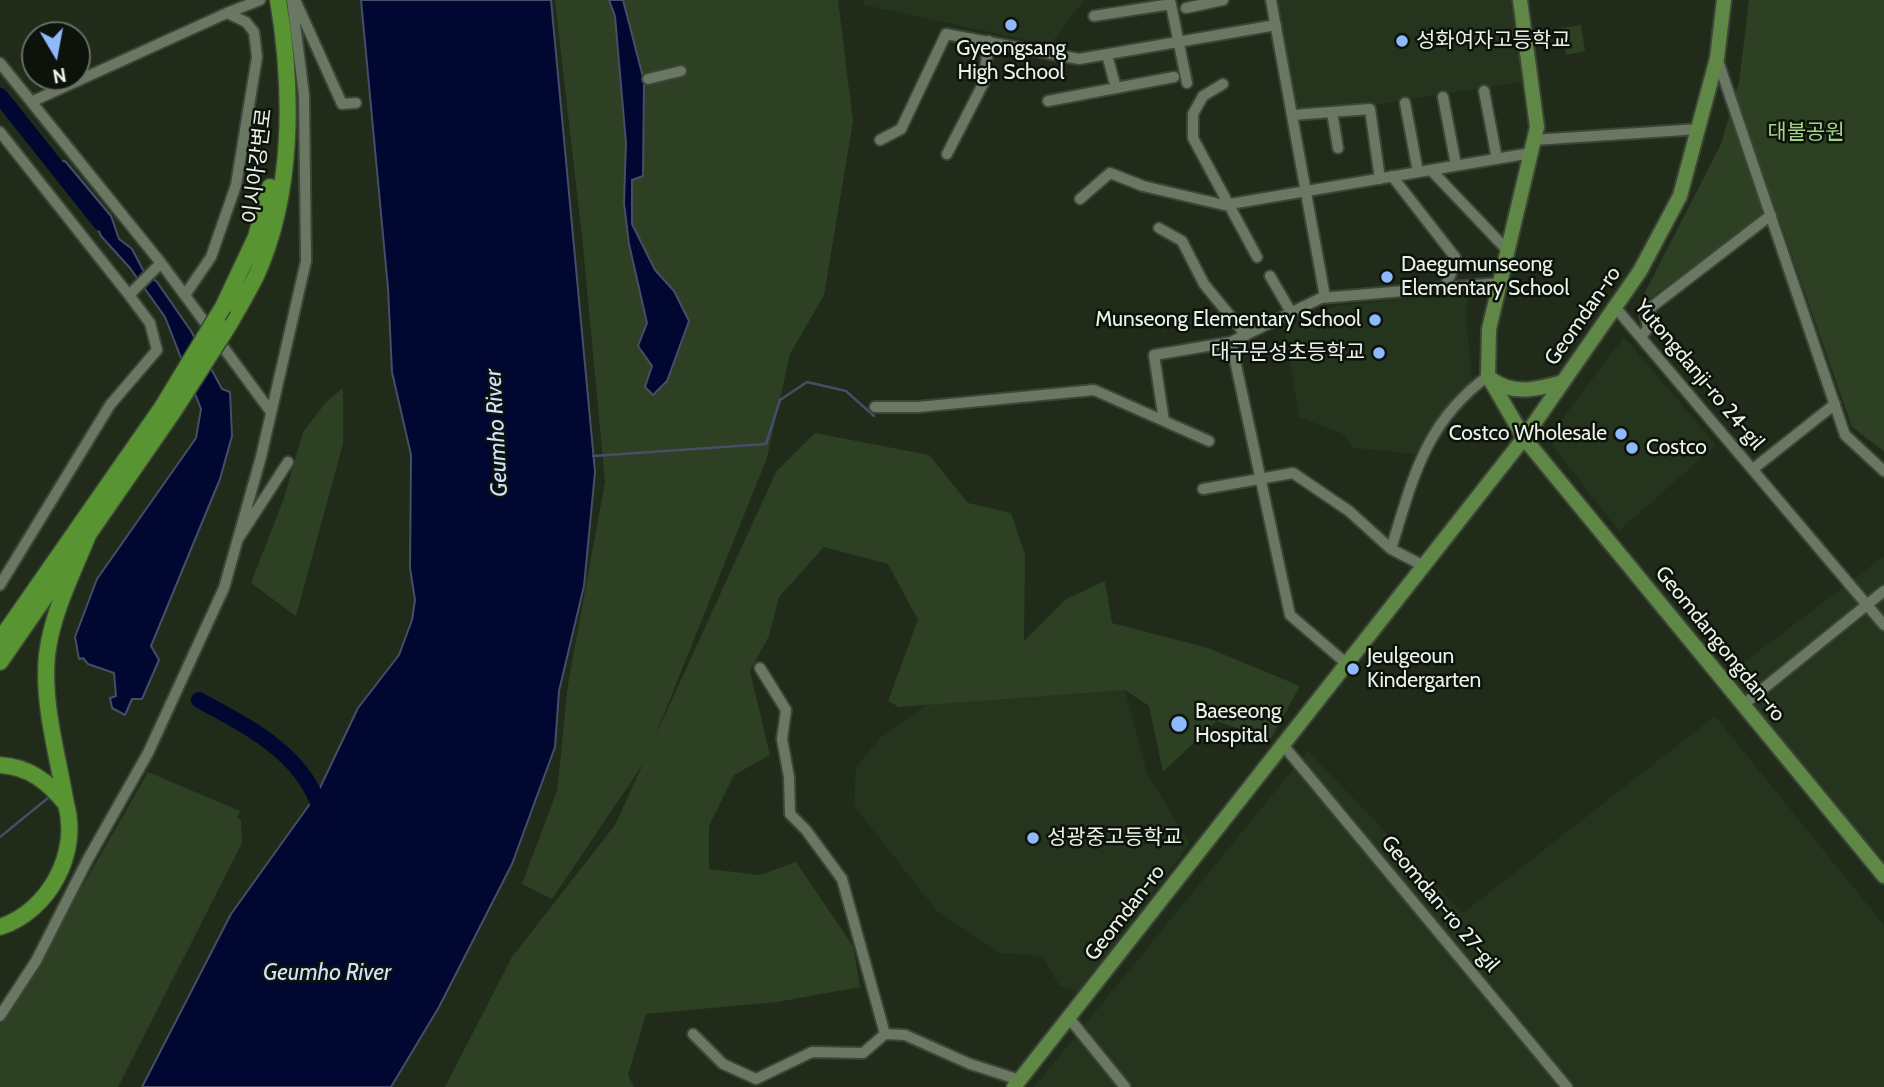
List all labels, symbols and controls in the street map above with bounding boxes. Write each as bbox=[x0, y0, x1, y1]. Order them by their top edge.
marker: Gyeongsang High School bbox=[1003, 17, 1019, 33]
north arrow bbox=[21, 21, 91, 91]
place label: 성화여자고등학교 bbox=[1416, 28, 1571, 54]
marker: 성화여자고등학교 bbox=[1394, 33, 1410, 49]
place label: Gyeongsang High School bbox=[956, 36, 1066, 86]
text: N bbox=[51, 63, 68, 88]
street label: 이시아강변로 bbox=[238, 107, 278, 225]
park label: 대불공원 bbox=[1767, 120, 1845, 146]
place label: Daegumunseong Elementary School bbox=[1401, 252, 1569, 302]
street label: Geomdan-ro bbox=[1540, 262, 1626, 370]
marker: Daegumunseong Elementary School bbox=[1379, 269, 1395, 285]
street label: Yutongdanji-ro 24-gil bbox=[1629, 295, 1769, 455]
place label: Munseong Elementary School bbox=[1095, 307, 1361, 333]
marker: Munseong Elementary School bbox=[1367, 312, 1383, 328]
place label: 대구문성초등학교 bbox=[1210, 340, 1365, 366]
marker: 대구문성초등학교 bbox=[1371, 345, 1387, 361]
water label: Geumho River bbox=[480, 368, 514, 498]
place label: Costco Wholesale bbox=[1449, 421, 1607, 447]
marker: Costco Wholesale bbox=[1613, 426, 1629, 442]
place label: Costco bbox=[1646, 435, 1707, 461]
marker: Costco bbox=[1624, 440, 1640, 456]
street label: Geomdangongdan-ro bbox=[1650, 561, 1790, 727]
place label: Jeulgeoun Kindergarten bbox=[1367, 644, 1481, 694]
marker: Jeulgeoun Kindergarten bbox=[1345, 661, 1361, 677]
place label: Baeseong Hospital bbox=[1195, 699, 1282, 749]
marker: Baeseong Hospital bbox=[1169, 714, 1189, 734]
place label: 성광중고등학교 bbox=[1047, 825, 1182, 851]
marker: 성광중고등학교 bbox=[1025, 830, 1041, 846]
street label: Geomdan-ro 27-gil bbox=[1376, 831, 1504, 977]
street label: Geomdan-ro bbox=[1080, 860, 1170, 966]
water label: Geumho River bbox=[263, 959, 391, 987]

